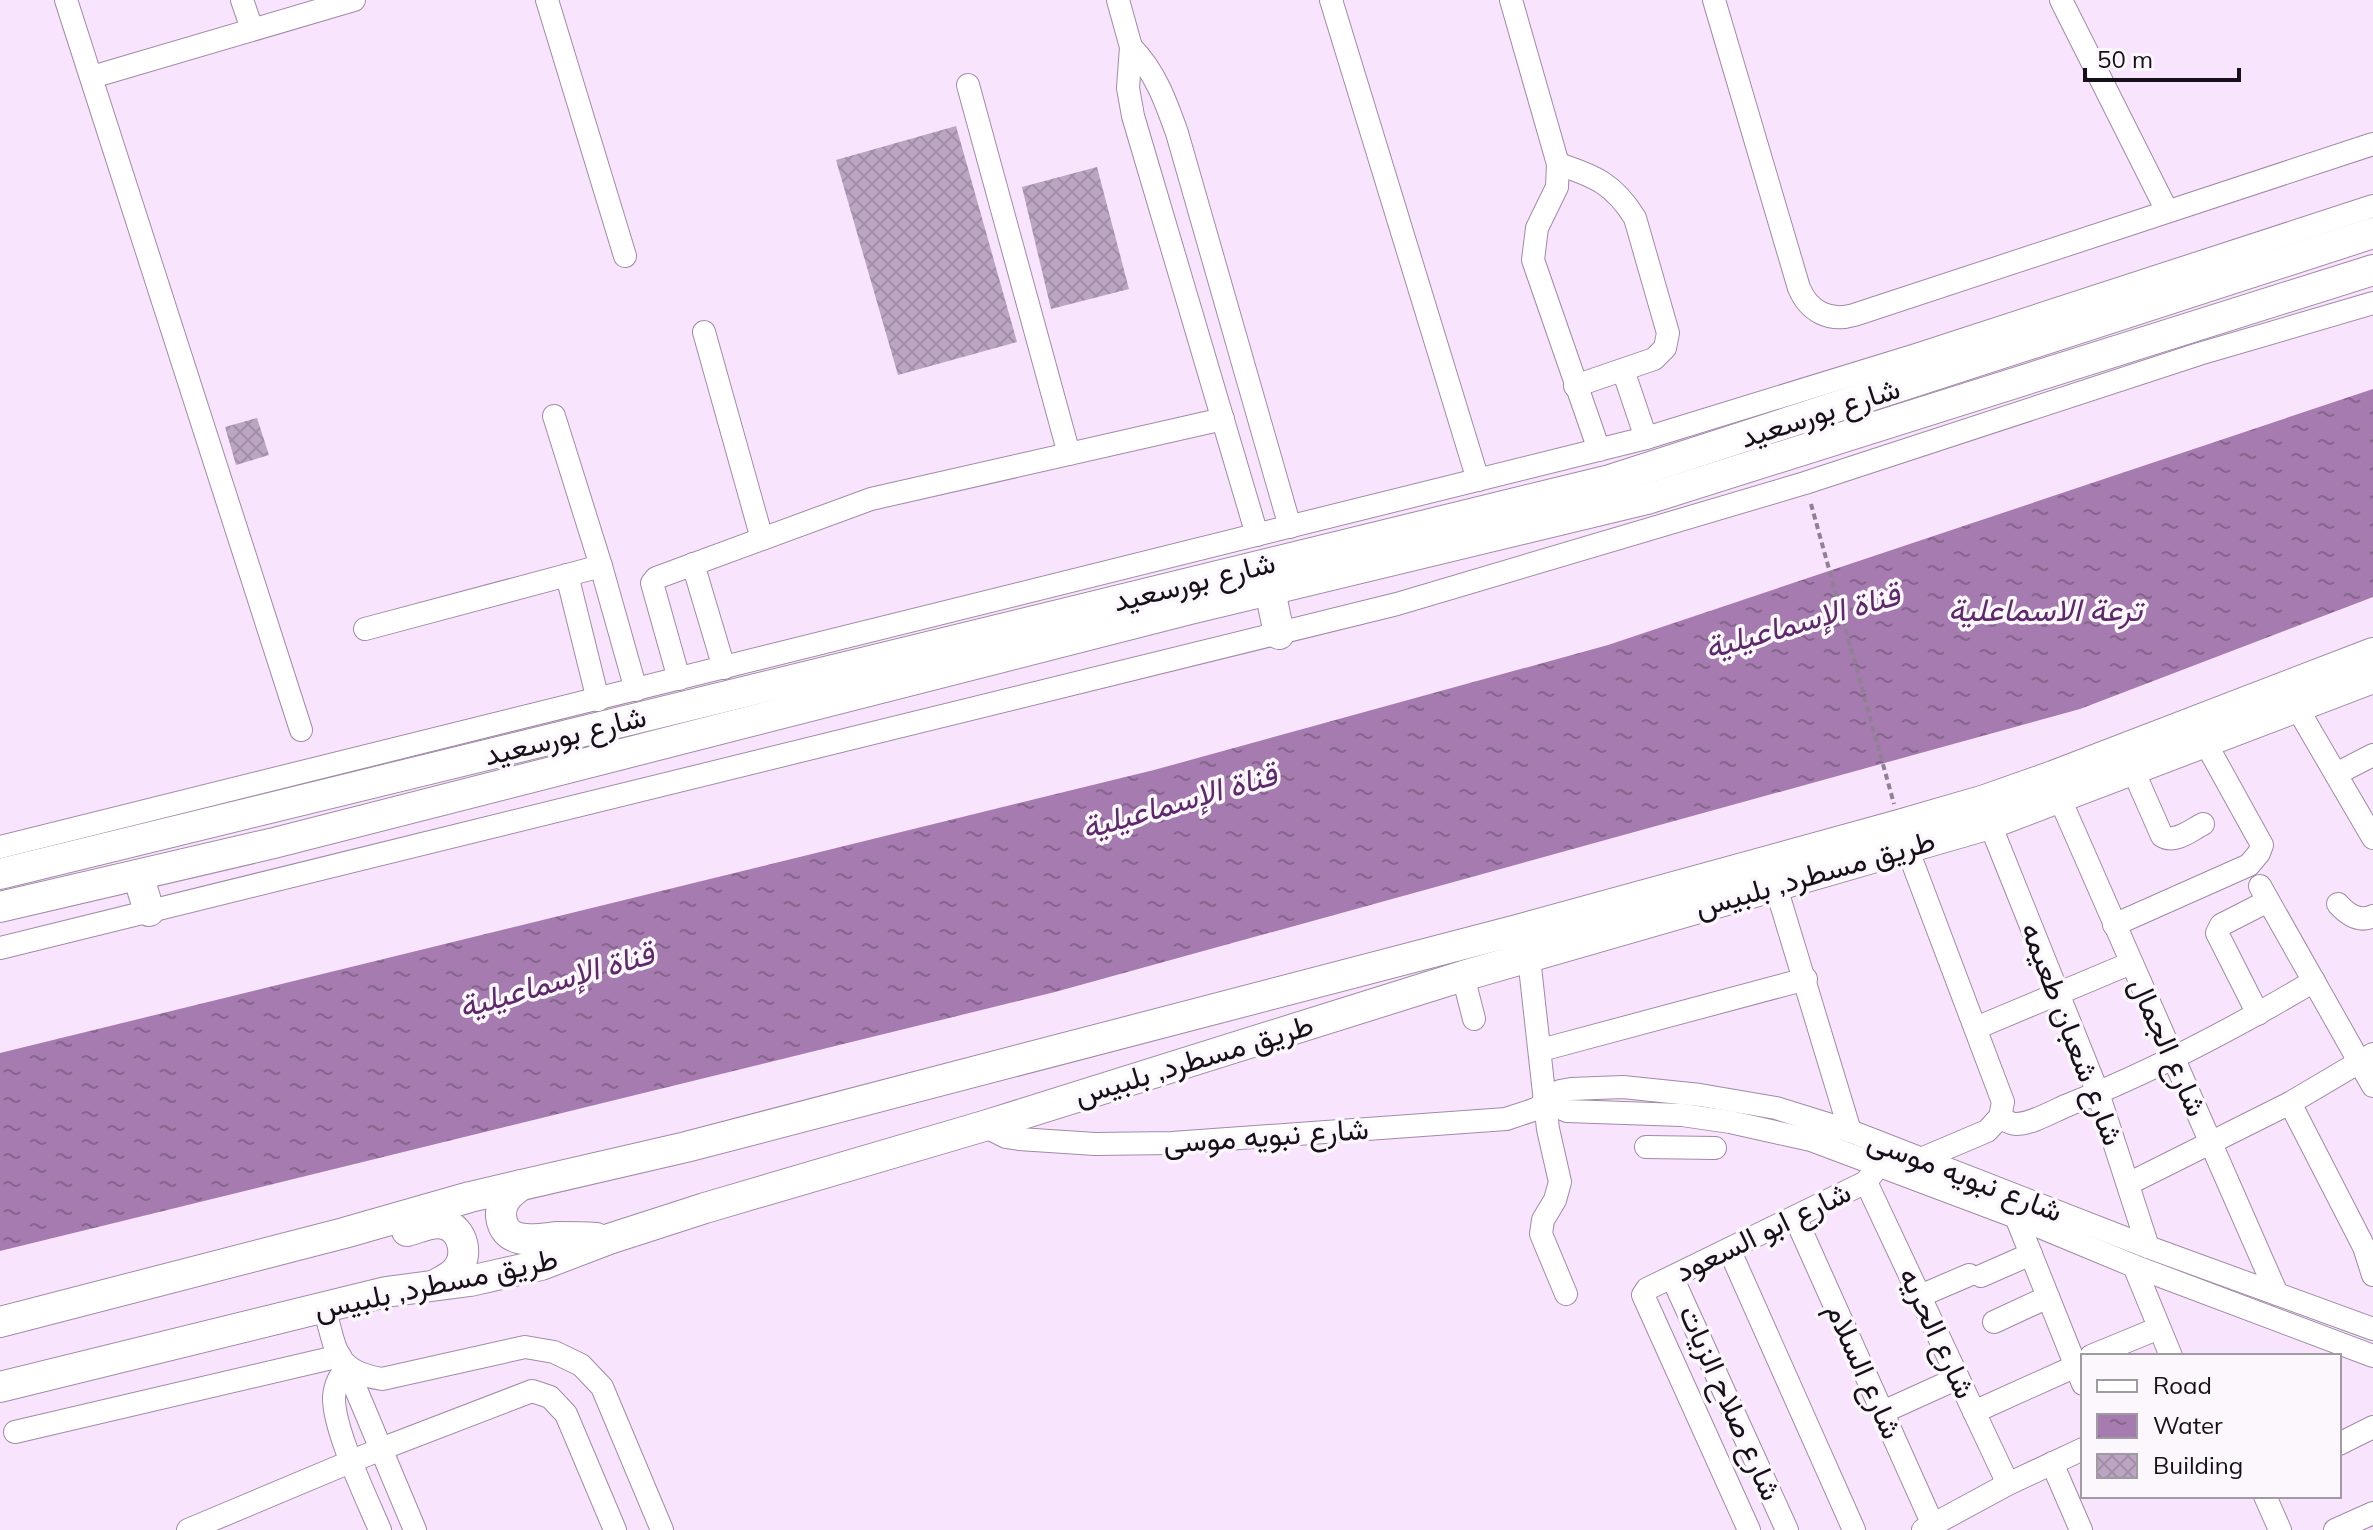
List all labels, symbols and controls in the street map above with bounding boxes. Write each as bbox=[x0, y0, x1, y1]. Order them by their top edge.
scale bar bbox=[2085, 32, 2239, 82]
text: 50 m bbox=[2097, 44, 2153, 74]
street label: شارع بورسعيد bbox=[1735, 368, 1905, 458]
street label: شارع بورسعيد bbox=[1109, 543, 1279, 621]
water label: قناة الإسماعيلية bbox=[1699, 572, 1907, 669]
water label: ترعة الاسماعلية bbox=[1948, 589, 2145, 630]
street label: شارع بورسعيد bbox=[480, 697, 650, 775]
water label: قناة الإسماعيلية bbox=[1076, 752, 1284, 849]
street label: طريق مسطرد, بلبيس bbox=[1690, 821, 1939, 925]
street label: شارع شعبان طعيمه bbox=[2011, 917, 2133, 1151]
water label: قناة الإسماعيلية bbox=[453, 931, 661, 1028]
street label: شارع الجمال bbox=[2120, 971, 2216, 1123]
street label: طريق مسطرد, بلبيس bbox=[1070, 1005, 1318, 1113]
street label: شارع نبويه موسى bbox=[1162, 1109, 1370, 1163]
street label: شارع نبويه موسى bbox=[1862, 1120, 2068, 1232]
street label: شارع ابو السعود bbox=[1668, 1172, 1858, 1292]
street label: طريق مسطرد, بلبيس bbox=[311, 1239, 561, 1327]
street label: شارع الحريه bbox=[1889, 1261, 1985, 1405]
street label: شارع السلام bbox=[1816, 1297, 1912, 1445]
street label: شارع صلاح الزيات bbox=[1669, 1299, 1791, 1507]
legend bbox=[2081, 1354, 2341, 1498]
text: Road bbox=[2153, 1370, 2212, 1400]
text: Water bbox=[2153, 1410, 2223, 1440]
text: Building bbox=[2153, 1450, 2243, 1480]

